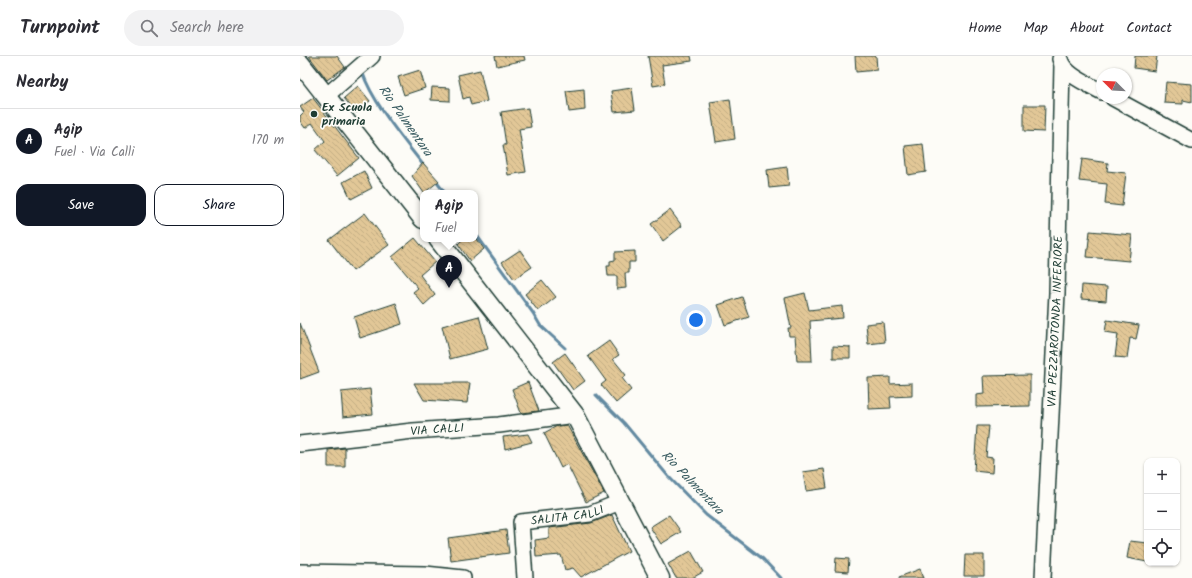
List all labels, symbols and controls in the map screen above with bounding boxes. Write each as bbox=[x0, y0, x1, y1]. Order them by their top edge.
search box bbox=[124, 10, 404, 46]
text: Turnpoint bbox=[20, 13, 100, 43]
text: Search here bbox=[170, 16, 244, 40]
icon: search bbox=[138, 17, 160, 39]
text: Home bbox=[968, 17, 1002, 39]
text: Map bbox=[1024, 17, 1048, 39]
text: About bbox=[1070, 17, 1104, 39]
text: Contact bbox=[1126, 17, 1172, 39]
north arrow bbox=[1096, 68, 1132, 104]
text: Nearby bbox=[16, 69, 68, 96]
water label: Rio Palmentara bbox=[373, 81, 438, 162]
place label: Ex Scuola primaria bbox=[321, 98, 372, 131]
marker: Ex Scuola primaria bbox=[309, 109, 319, 119]
text: Agip bbox=[54, 118, 83, 142]
text: A bbox=[25, 130, 33, 151]
text: 170 m bbox=[252, 130, 284, 151]
text: Fuel · Via Calli bbox=[54, 142, 134, 163]
button: Save bbox=[16, 184, 146, 226]
button: Share bbox=[154, 184, 284, 226]
popup bbox=[420, 190, 478, 242]
text: Agip bbox=[435, 194, 463, 218]
text: Fuel bbox=[435, 218, 457, 239]
street label: VIA PEZZAROTONDA INFERIORE bbox=[1042, 234, 1068, 407]
pin: A bbox=[436, 255, 462, 288]
your location bbox=[686, 310, 706, 330]
street label: VIA CALLI bbox=[410, 418, 465, 441]
water label: Rio Palmentara bbox=[656, 446, 729, 521]
map controls bbox=[1144, 458, 1180, 566]
button: + bbox=[1144, 458, 1180, 494]
button: − bbox=[1144, 494, 1180, 530]
street label: SALITA CALLI bbox=[530, 500, 607, 530]
button: locate bbox=[1144, 530, 1180, 566]

